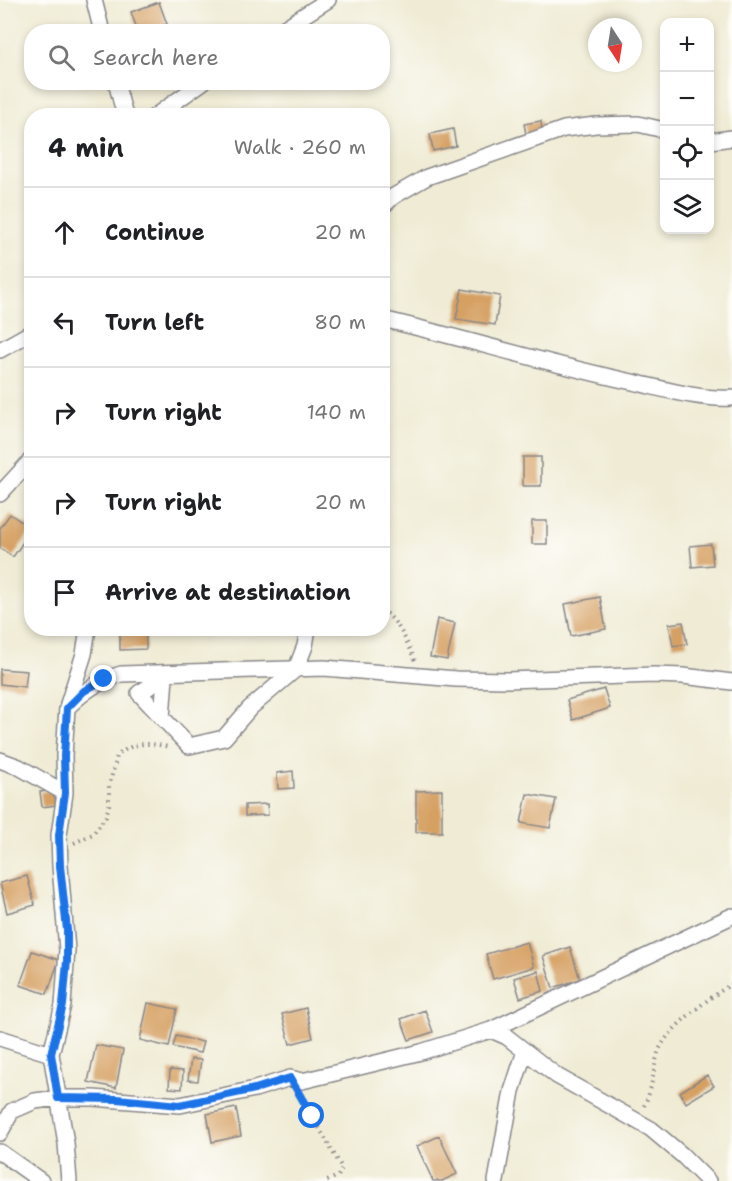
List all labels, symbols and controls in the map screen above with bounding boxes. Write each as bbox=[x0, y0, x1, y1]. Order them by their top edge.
north arrow bbox=[588, 18, 642, 72]
map controls bbox=[660, 18, 714, 234]
button: + bbox=[660, 18, 714, 72]
search box bbox=[24, 24, 390, 90]
icon: search bbox=[45, 41, 78, 74]
text: Search here bbox=[93, 43, 219, 72]
button: − bbox=[660, 72, 714, 126]
button: locate bbox=[660, 126, 714, 180]
text: 4 min bbox=[48, 130, 124, 165]
text: Walk · 260 m bbox=[234, 134, 366, 160]
button: layers bbox=[660, 180, 714, 234]
icon: ahead bbox=[48, 216, 81, 249]
text: Continue bbox=[105, 218, 205, 247]
text: 20 m bbox=[315, 219, 366, 245]
icon: left bbox=[48, 306, 81, 339]
text: Turn left bbox=[105, 308, 204, 337]
text: 80 m bbox=[314, 309, 366, 335]
icon: right bbox=[48, 396, 81, 429]
text: Turn right bbox=[105, 398, 222, 427]
text: 140 m bbox=[307, 399, 366, 425]
icon: right bbox=[48, 486, 81, 519]
text: Turn right bbox=[105, 488, 222, 517]
text: 20 m bbox=[315, 489, 366, 515]
icon: arrive bbox=[48, 576, 81, 609]
text: Arrive at destination bbox=[105, 578, 351, 607]
route end bbox=[90, 665, 116, 691]
route start bbox=[298, 1102, 324, 1128]

